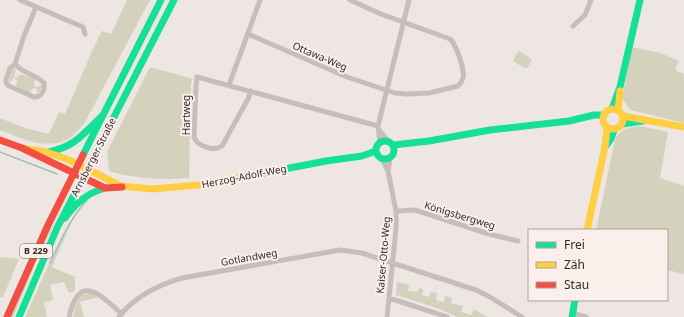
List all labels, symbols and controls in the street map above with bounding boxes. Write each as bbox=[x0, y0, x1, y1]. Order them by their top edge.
street label: Ottawa-Weg bbox=[290, 38, 350, 74]
street label: Hartweg bbox=[179, 95, 193, 135]
street label: Arnsberger Straße bbox=[67, 115, 119, 199]
street label: Herzog-Adolf-Weg bbox=[200, 161, 288, 191]
street label: Königsbergweg bbox=[423, 198, 497, 232]
street label: Kaiser-Otto-Weg bbox=[373, 216, 393, 294]
legend bbox=[528, 229, 668, 301]
text: Frei bbox=[564, 236, 585, 253]
road number: B 229 bbox=[20, 244, 52, 258]
street label: Gotlandweg bbox=[220, 245, 278, 269]
text: Zäh bbox=[564, 256, 585, 273]
text: Stau bbox=[564, 276, 589, 293]

